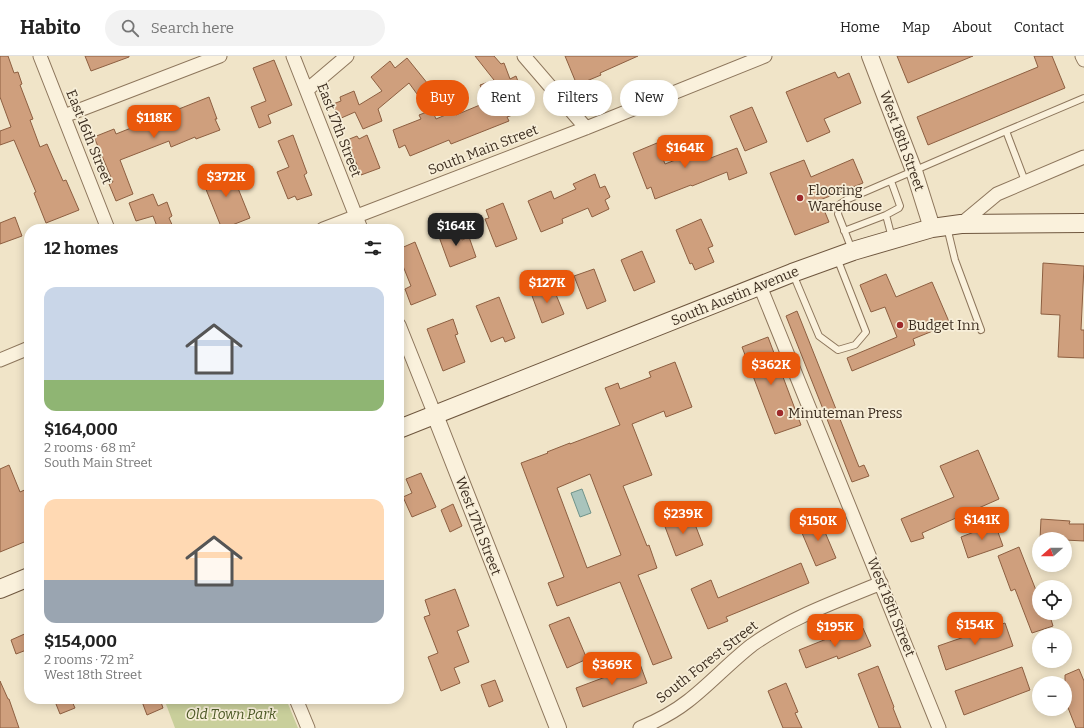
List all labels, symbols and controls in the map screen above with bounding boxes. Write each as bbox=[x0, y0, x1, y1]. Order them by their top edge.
search box bbox=[105, 10, 385, 46]
text: Habito bbox=[20, 16, 81, 39]
icon: search bbox=[119, 17, 141, 39]
text: Search here bbox=[151, 19, 234, 37]
text: Home bbox=[840, 19, 880, 36]
text: Map bbox=[902, 19, 930, 36]
text: About bbox=[952, 19, 992, 36]
text: Contact bbox=[1014, 19, 1064, 36]
chip: Buy bbox=[416, 80, 469, 116]
chip: Rent bbox=[477, 80, 535, 116]
chip: Filters bbox=[543, 80, 612, 116]
chip: New bbox=[620, 80, 678, 116]
street label: East 17th Street bbox=[313, 81, 365, 179]
street label: East 16th Street bbox=[62, 87, 116, 187]
street label: West 18th Street bbox=[876, 89, 928, 193]
pin: $118K bbox=[126, 105, 182, 139]
text: $118K bbox=[136, 110, 172, 125]
street label: South Main Street bbox=[426, 121, 540, 179]
pin: $164K bbox=[657, 135, 713, 169]
text: $164K bbox=[666, 140, 704, 155]
pin: $372K bbox=[198, 164, 254, 198]
text: $372K bbox=[207, 169, 245, 184]
place label: Flooring Warehouse bbox=[808, 182, 882, 215]
marker: Flooring Warehouse bbox=[795, 193, 805, 203]
pin: $164K bbox=[428, 213, 484, 247]
text: $164K bbox=[437, 218, 475, 233]
icon: filters bbox=[362, 237, 384, 259]
text: 12 homes bbox=[44, 238, 118, 259]
street label: South Austin Avenue bbox=[669, 263, 801, 329]
pin: $127K bbox=[519, 270, 575, 304]
text: $127K bbox=[528, 275, 566, 290]
icon: home bbox=[178, 313, 250, 385]
place label: Budget Inn bbox=[908, 317, 980, 334]
marker: Budget Inn bbox=[895, 320, 905, 330]
pin: $362K bbox=[743, 352, 799, 386]
text: $362K bbox=[751, 357, 791, 372]
place label: Minuteman Press bbox=[788, 405, 903, 422]
marker: Minuteman Press bbox=[775, 408, 785, 418]
text: $164,000 bbox=[44, 419, 118, 440]
text: 2 rooms · 68 m² bbox=[44, 440, 136, 455]
text: South Main Street bbox=[44, 455, 152, 470]
street label: West 17th Street bbox=[451, 474, 505, 578]
pin: $239K bbox=[655, 501, 711, 535]
text: $239K bbox=[663, 506, 703, 521]
pin: $141K bbox=[954, 507, 1010, 541]
pin: $150K bbox=[790, 508, 846, 542]
text: $141K bbox=[964, 512, 1000, 527]
text: $150K bbox=[799, 513, 837, 528]
icon: home bbox=[178, 525, 250, 597]
north arrow bbox=[1032, 532, 1072, 572]
map controls bbox=[1032, 532, 1072, 716]
street label: West 18th Street bbox=[863, 555, 919, 659]
button: locate bbox=[1032, 580, 1072, 620]
pin: $154K bbox=[947, 612, 1003, 646]
pin: $195K bbox=[807, 614, 863, 648]
street label: South Forest Street bbox=[653, 617, 761, 707]
text: $154K bbox=[956, 617, 994, 632]
text: $195K bbox=[816, 619, 854, 634]
button: + bbox=[1032, 628, 1072, 668]
text: $154,000 bbox=[44, 631, 117, 652]
text: 2 rooms · 72 m² bbox=[44, 652, 134, 667]
pin: $369K bbox=[584, 652, 640, 686]
text: $369K bbox=[592, 657, 632, 672]
text: West 18th Street bbox=[44, 667, 142, 682]
button: − bbox=[1032, 676, 1072, 716]
park label: Old Town Park bbox=[186, 706, 277, 723]

